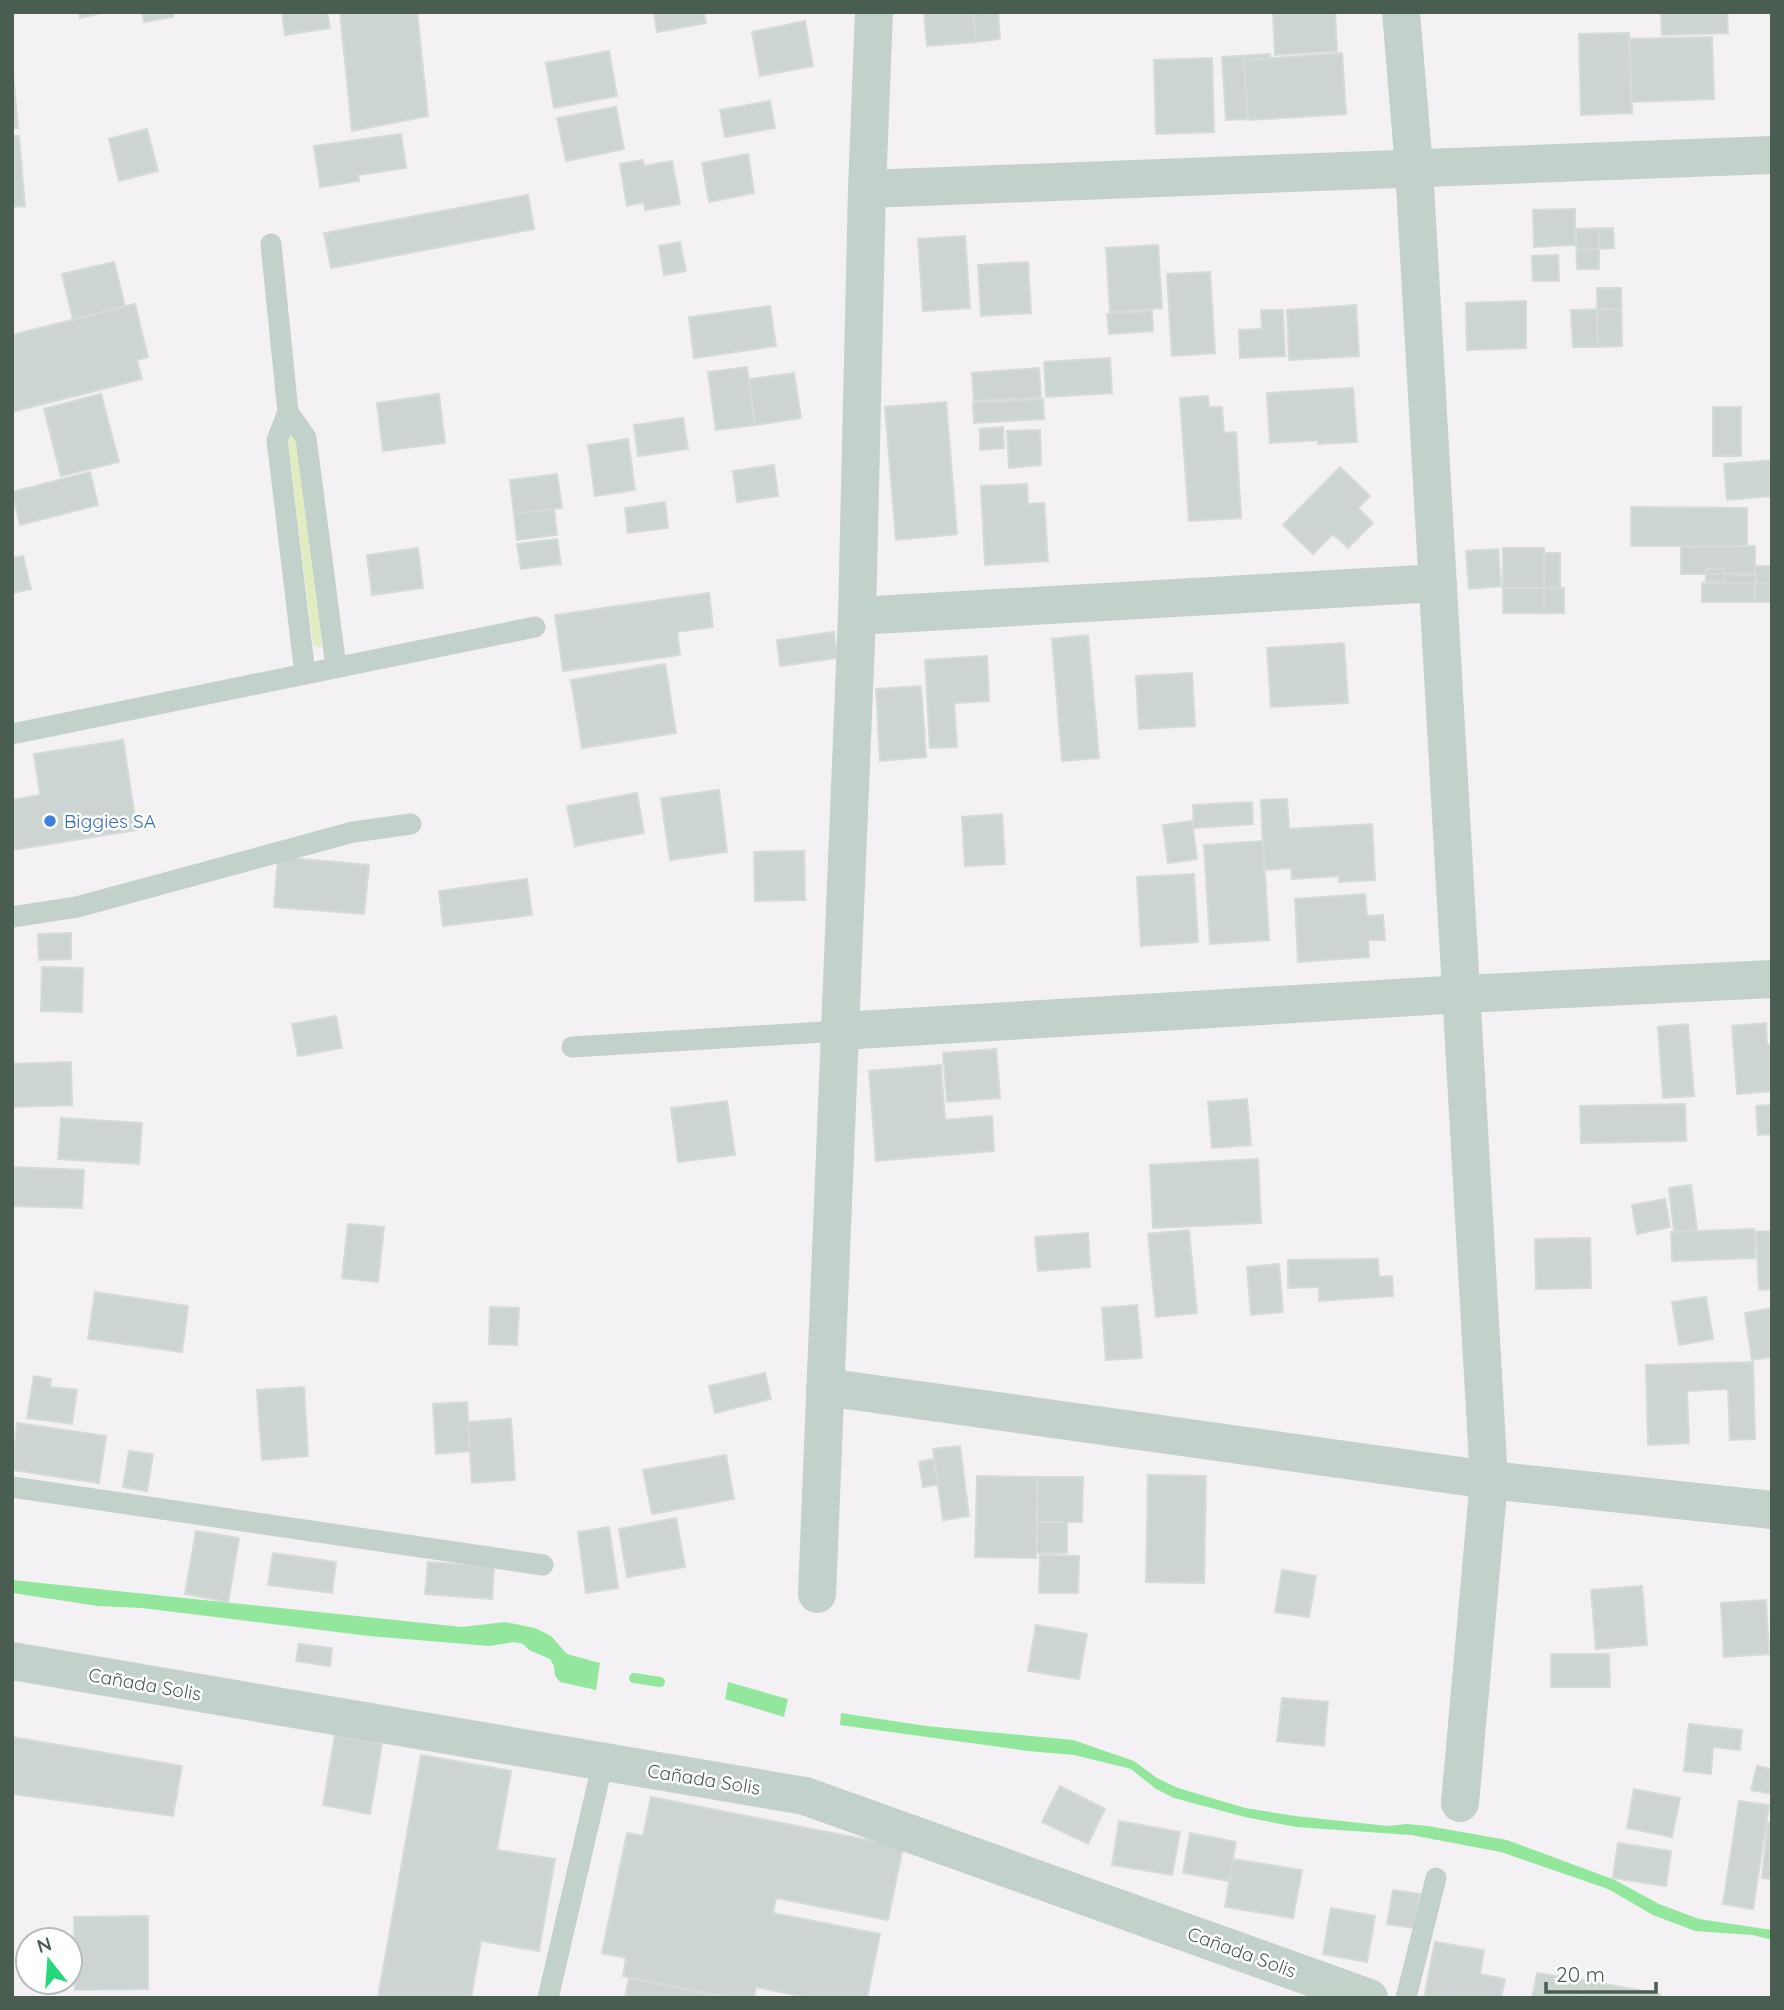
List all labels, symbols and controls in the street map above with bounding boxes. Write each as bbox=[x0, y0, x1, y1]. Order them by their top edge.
place label: Biggies SA bbox=[64, 809, 156, 833]
marker: Biggies SA bbox=[42, 813, 58, 829]
street label: Cañada Solis bbox=[87, 1662, 203, 1706]
street label: Cañada Solis bbox=[646, 1758, 762, 1800]
street label: Cañada Solis bbox=[1184, 1921, 1300, 1983]
north arrow bbox=[14, 1926, 84, 1996]
text: N bbox=[34, 1931, 54, 1958]
scale bar bbox=[1546, 1951, 1656, 1995]
text: 20 m bbox=[1556, 1961, 1605, 1987]

